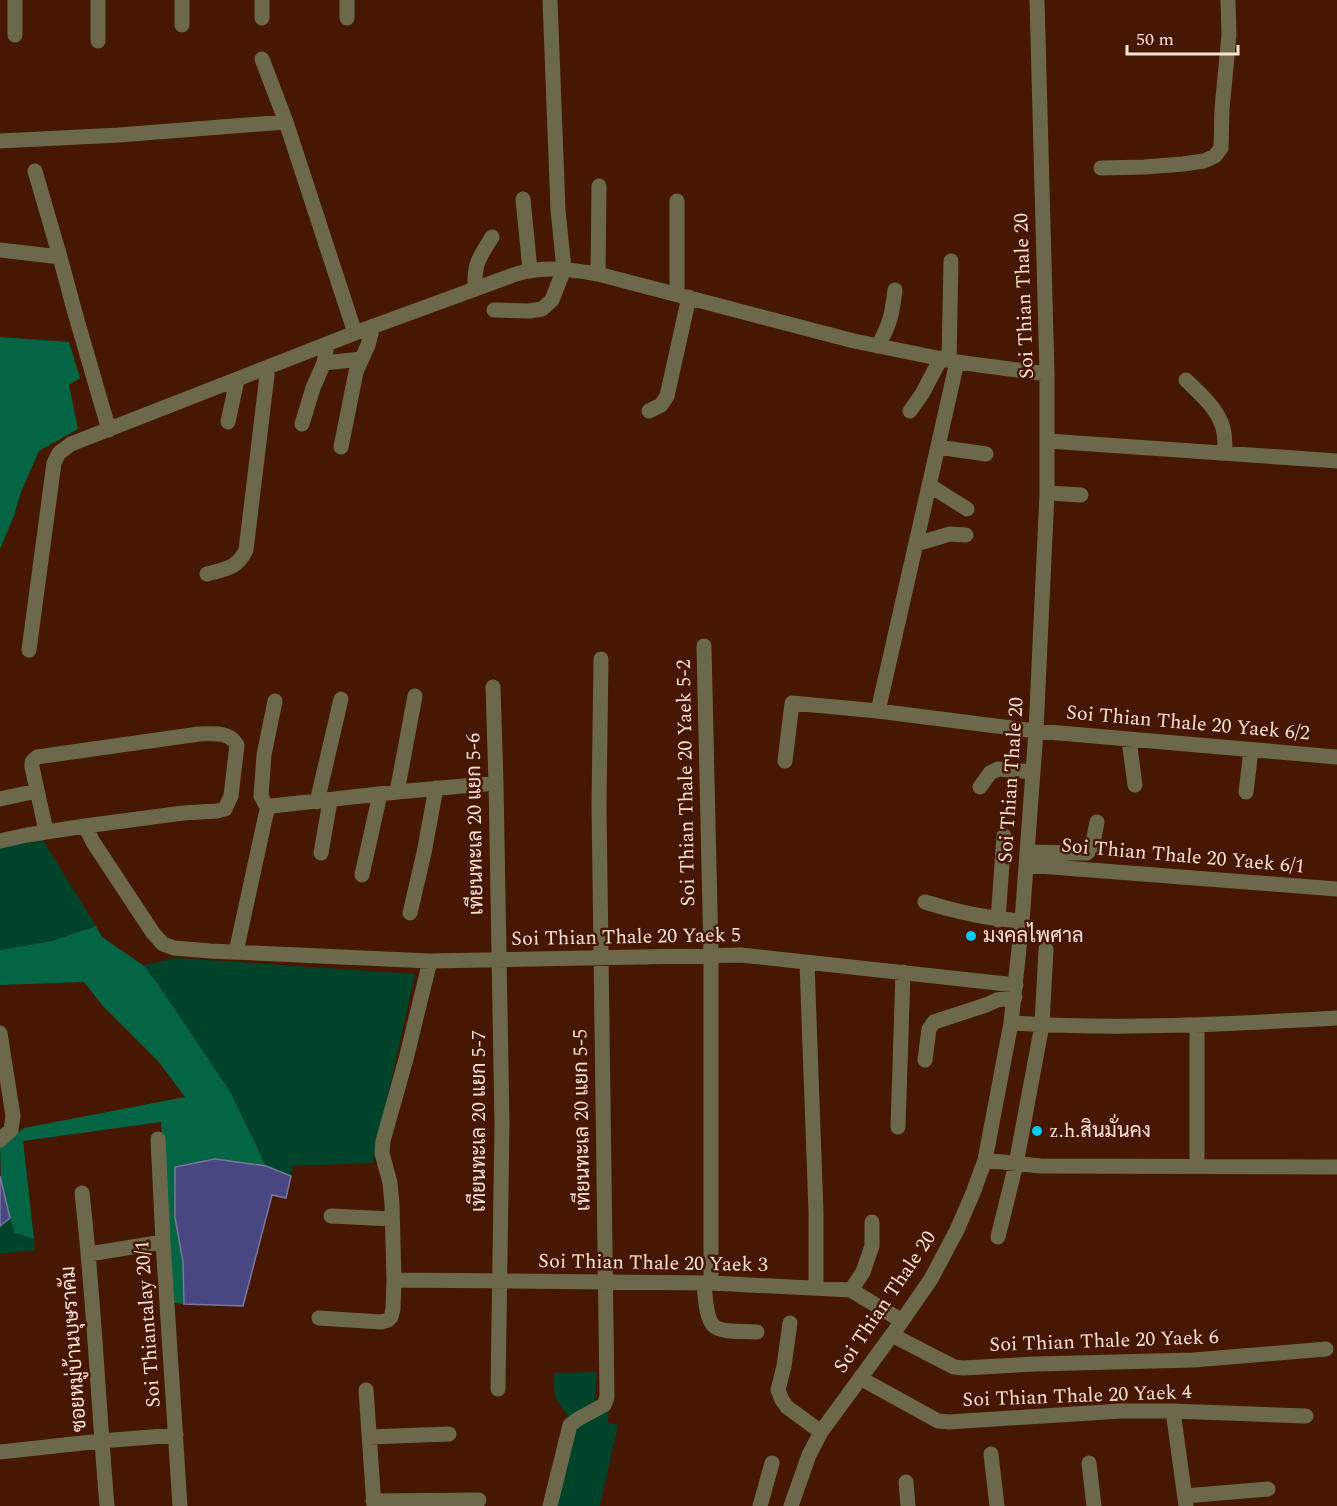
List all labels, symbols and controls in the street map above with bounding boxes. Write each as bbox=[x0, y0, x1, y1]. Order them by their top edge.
scale bar bbox=[1127, 18, 1238, 56]
text: 50 m bbox=[1136, 26, 1174, 53]
street label: Soi Thian Thale 20 bbox=[1006, 213, 1042, 379]
street label: Soi Thian Thale 20 Yaek 5-2 bbox=[669, 659, 703, 907]
street label: Soi Thian Thale 20 bbox=[990, 696, 1032, 864]
street label: Soi Thian Thale 20 Yaek 6/2 bbox=[1065, 697, 1311, 749]
street label: เทียนทะเล 20 แยก 5-6 bbox=[458, 733, 492, 915]
street label: Soi Thian Thale 20 Yaek 6/1 bbox=[1060, 830, 1306, 882]
street label: Soi Thian Thale 20 Yaek 5 bbox=[511, 920, 741, 954]
place label: มงคลไพศาล bbox=[983, 921, 1084, 951]
marker: มงคลไพศาล bbox=[964, 929, 978, 943]
street label: เทียนทะเล 20 แยก 5-5 bbox=[565, 1029, 599, 1211]
street label: เทียนทะเล 20 แยก 5-7 bbox=[464, 1030, 494, 1212]
place label: z.h.สินมั่นคง bbox=[1049, 1114, 1151, 1146]
marker: z.h.สินมั่นคง bbox=[1030, 1124, 1044, 1138]
street label: Soi Thian Thale 20 bbox=[826, 1225, 944, 1379]
street label: Soi Thiantalay 20/1 bbox=[127, 1239, 169, 1409]
street label: Soi Thian Thale 20 Yaek 3 bbox=[538, 1246, 768, 1280]
street label: ซอยหมู่บ้านบุษราคัม bbox=[53, 1265, 95, 1433]
street label: Soi Thian Thale 20 Yaek 6 bbox=[989, 1322, 1219, 1360]
street label: Soi Thian Thale 20 Yaek 4 bbox=[962, 1377, 1192, 1415]

